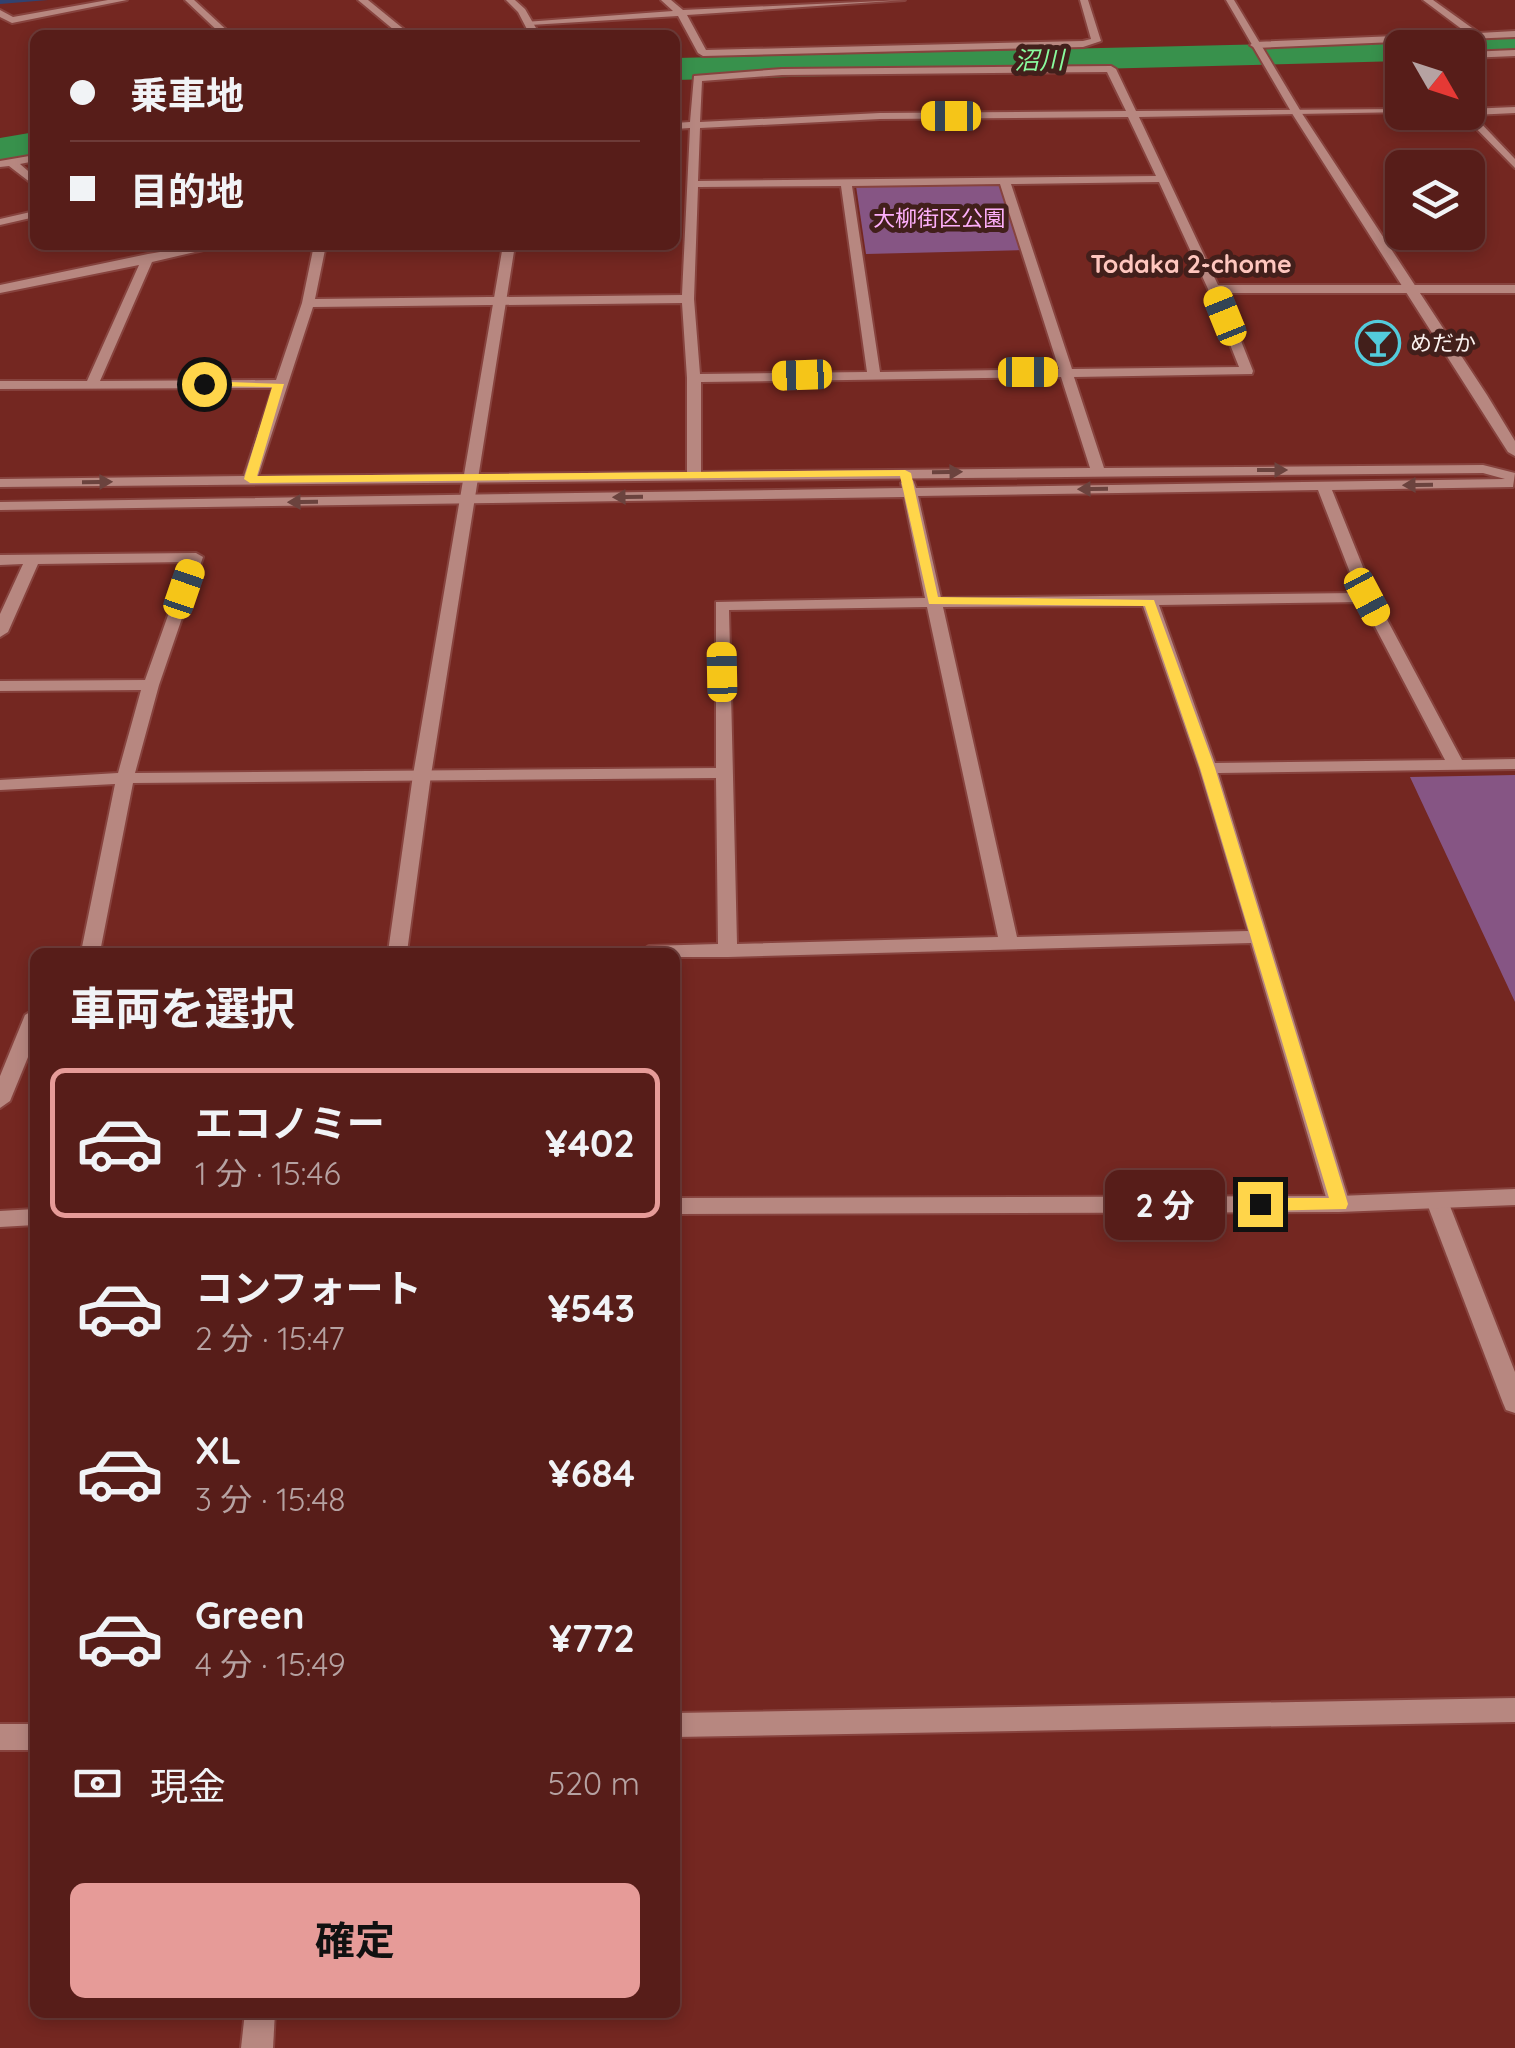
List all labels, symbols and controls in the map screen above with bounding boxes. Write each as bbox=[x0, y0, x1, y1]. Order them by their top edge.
north arrow bbox=[1385, 30, 1485, 130]
map controls bbox=[1385, 30, 1485, 250]
water label: 沼川 bbox=[1014, 44, 1067, 75]
text: 乗車地 bbox=[130, 71, 244, 119]
car bbox=[921, 101, 981, 131]
button: layers bbox=[1385, 150, 1485, 250]
text: 目的地 bbox=[130, 167, 244, 215]
park label: 大柳街区公園 bbox=[873, 204, 1005, 232]
district label: Todaka 2-chome bbox=[1090, 248, 1292, 279]
car bbox=[1200, 283, 1250, 349]
bar icon: めだか bbox=[1355, 320, 1401, 366]
place label: めだか bbox=[1410, 329, 1476, 357]
car bbox=[998, 357, 1058, 387]
car bbox=[771, 359, 833, 391]
route start bbox=[182, 362, 227, 407]
one-way arrow bbox=[1257, 462, 1289, 478]
one-way arrow bbox=[932, 464, 964, 480]
one-way arrow bbox=[82, 473, 114, 489]
one-way arrow bbox=[1401, 478, 1433, 494]
one-way arrow bbox=[1076, 481, 1108, 497]
one-way arrow bbox=[611, 490, 643, 506]
one-way arrow bbox=[286, 495, 318, 511]
car bbox=[160, 556, 208, 622]
car bbox=[1340, 563, 1394, 631]
car bbox=[706, 642, 738, 702]
text: 車両を選択 bbox=[70, 980, 295, 1036]
icon: car bbox=[75, 1098, 165, 1188]
text: エコノミー bbox=[195, 1099, 385, 1147]
text: ¥402 bbox=[545, 1119, 635, 1167]
text: 1 分 · 15:46 bbox=[195, 1153, 341, 1193]
callout: 2 分 bbox=[1105, 1169, 1225, 1239]
route end bbox=[1238, 1182, 1283, 1227]
text: 2 分 bbox=[1135, 1185, 1195, 1225]
icon: car bbox=[75, 1263, 165, 1353]
text: コンフォート bbox=[195, 1264, 422, 1312]
text: ¥543 bbox=[548, 1284, 635, 1332]
text: 2 分 · 15:47 bbox=[195, 1318, 345, 1358]
text: XL bbox=[195, 1426, 241, 1474]
icon: car bbox=[75, 1428, 165, 1518]
text: ¥684 bbox=[548, 1449, 635, 1497]
text: 3 分 · 15:48 bbox=[195, 1479, 346, 1519]
text: Green bbox=[195, 1591, 305, 1639]
icon: car bbox=[75, 1593, 165, 1683]
text: ¥772 bbox=[549, 1614, 635, 1662]
text: 4 分 · 15:49 bbox=[195, 1644, 346, 1684]
icon: cash bbox=[70, 1756, 125, 1811]
text: 現金 bbox=[150, 1762, 226, 1810]
text: 520 m bbox=[548, 1763, 640, 1803]
button: 確定 bbox=[70, 1883, 640, 1998]

